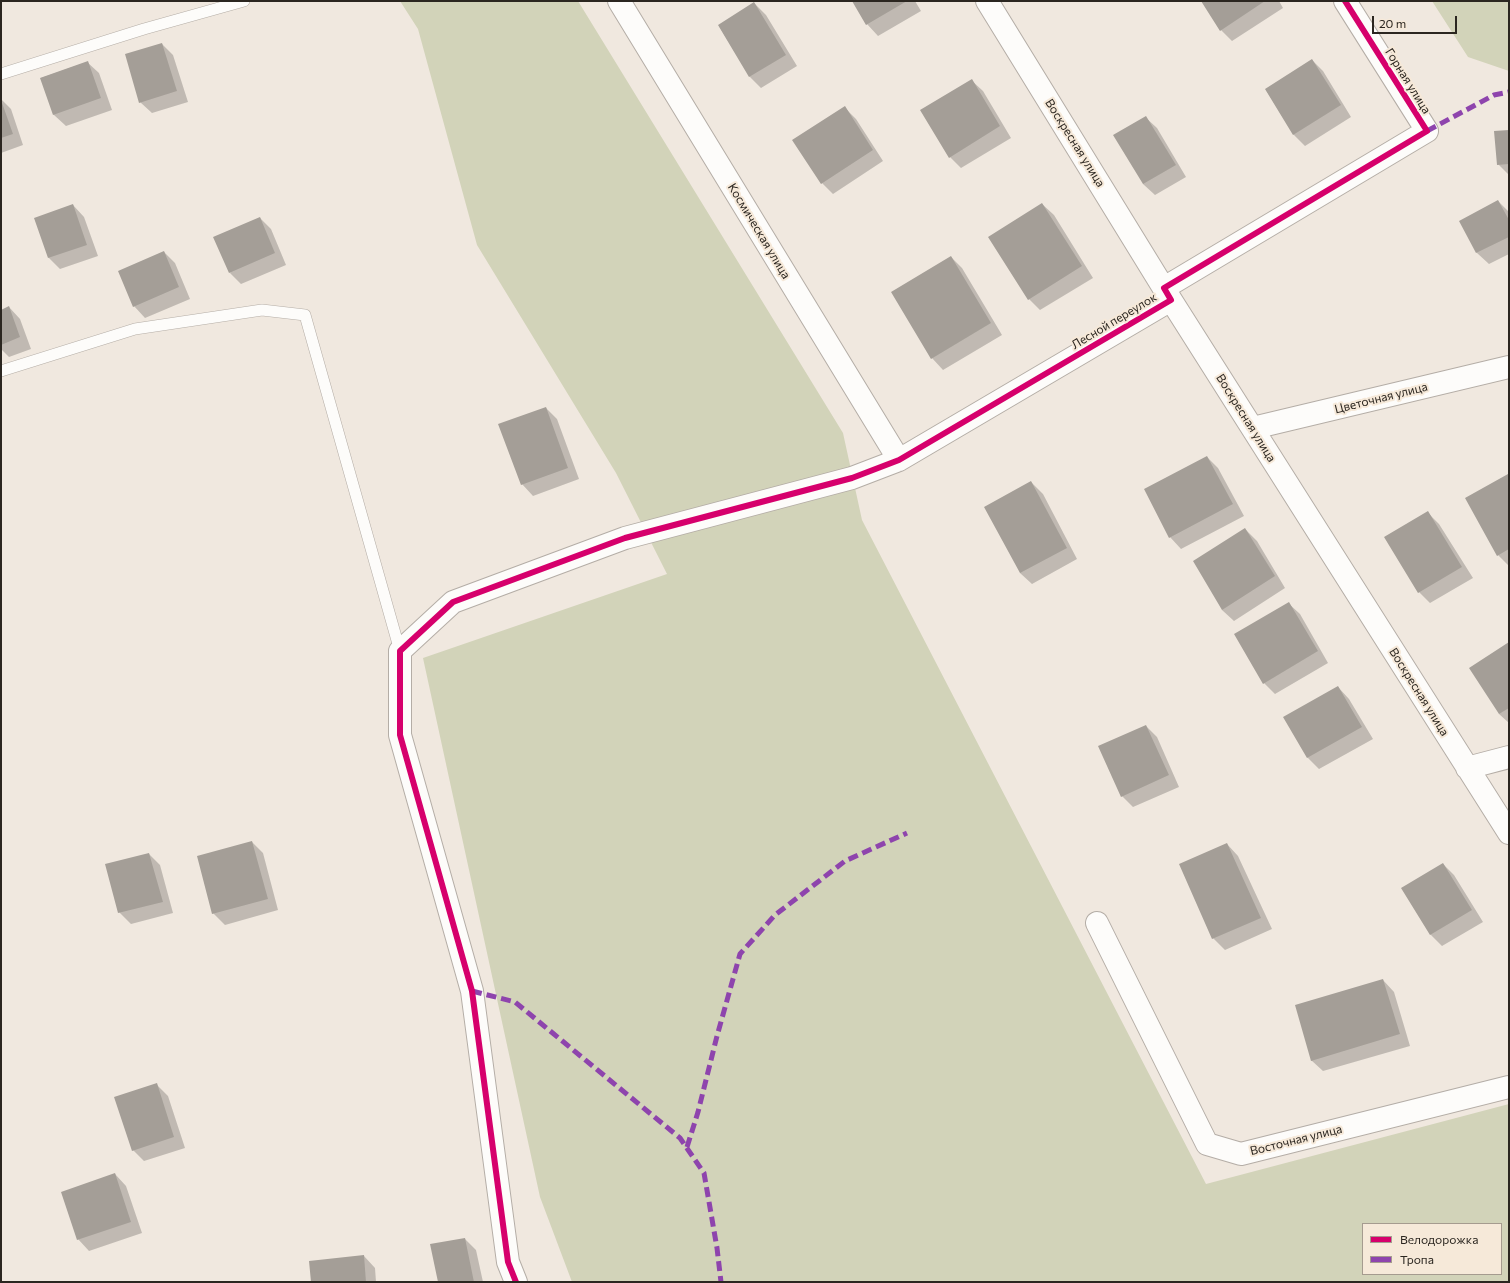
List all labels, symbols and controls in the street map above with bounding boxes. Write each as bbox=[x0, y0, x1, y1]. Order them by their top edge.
scale bar bbox=[1374, 8, 1459, 34]
text: 20 m bbox=[1379, 16, 1406, 30]
street label: Горная улица bbox=[1382, 46, 1434, 116]
street label: Воскресная улица bbox=[1042, 96, 1108, 190]
street label: Космическая улица bbox=[725, 181, 793, 281]
street label: Лесной переулок bbox=[1069, 290, 1159, 352]
street label: Воскресная улица bbox=[1213, 371, 1279, 465]
street label: Цветочная улица bbox=[1333, 379, 1429, 417]
street label: Воскресная улица bbox=[1386, 645, 1452, 739]
street label: Восточная улица bbox=[1248, 1122, 1344, 1158]
legend bbox=[1362, 1223, 1502, 1275]
text: Велодорожка bbox=[1400, 1232, 1478, 1246]
text: Тропа bbox=[1400, 1252, 1434, 1266]

